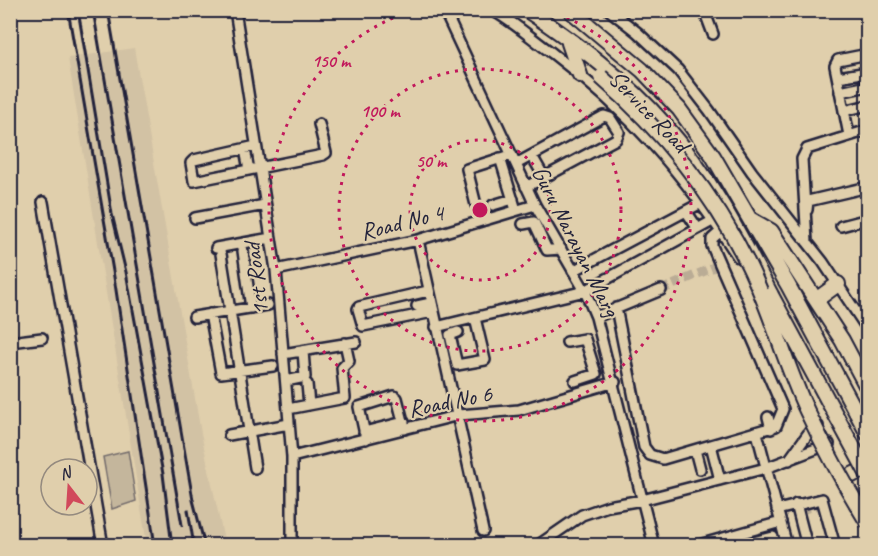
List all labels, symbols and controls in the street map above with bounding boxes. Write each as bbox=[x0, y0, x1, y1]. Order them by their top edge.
text: 150 m bbox=[312, 50, 352, 72]
street label: Service Road bbox=[603, 64, 698, 161]
text: 100 m bbox=[361, 100, 401, 122]
text: 50 m bbox=[416, 150, 448, 172]
street label: Guru Narayan Marg bbox=[525, 161, 628, 323]
street label: Road No 4 bbox=[357, 197, 449, 247]
centre of rings bbox=[470, 200, 490, 220]
street label: 1st Road bbox=[236, 237, 275, 317]
street label: Road No 6 bbox=[406, 378, 496, 424]
north arrow bbox=[39, 457, 99, 517]
text: N bbox=[57, 462, 76, 485]

